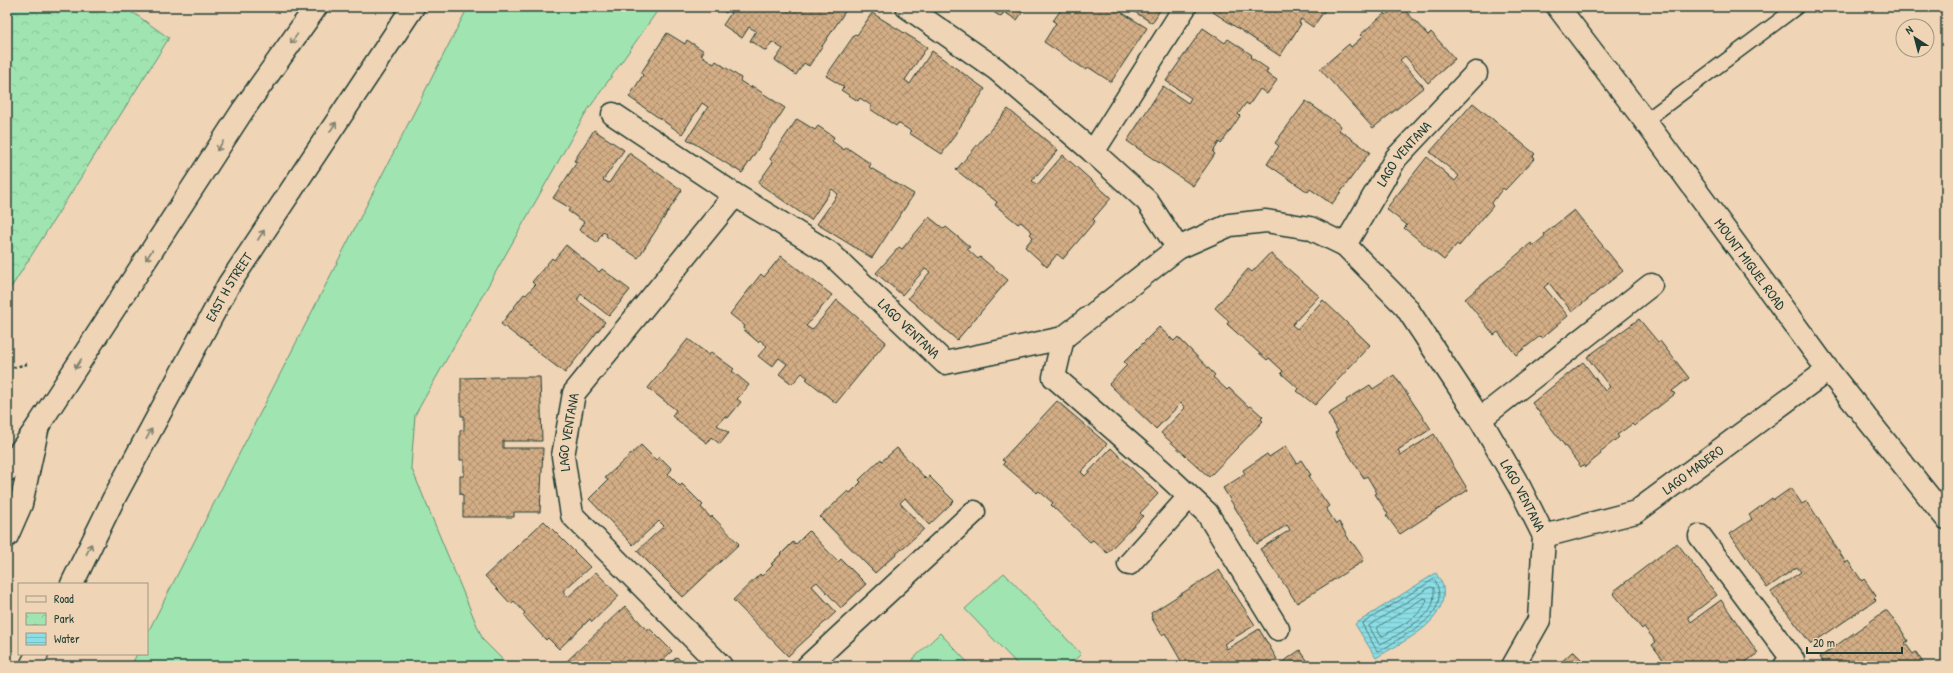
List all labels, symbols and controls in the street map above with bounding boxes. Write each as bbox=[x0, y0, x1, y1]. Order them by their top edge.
north arrow bbox=[1895, 18, 1935, 58]
text: N bbox=[1903, 22, 1916, 37]
one-way arrow bbox=[290, 33, 298, 44]
street label: LAGO VENTANA bbox=[1372, 116, 1435, 190]
one-way arrow bbox=[329, 122, 337, 133]
one-way arrow bbox=[216, 140, 224, 151]
street label: MOUNT MIGUEL ROAD bbox=[1711, 214, 1791, 314]
one-way arrow bbox=[257, 230, 265, 241]
street label: EAST H STREET bbox=[201, 248, 257, 325]
one-way arrow bbox=[145, 249, 153, 260]
street label: LAGO VENTANA bbox=[874, 294, 945, 362]
one-way arrow bbox=[74, 358, 82, 370]
street label: LAGO VENTANA bbox=[553, 391, 583, 473]
one-way arrow bbox=[146, 428, 153, 440]
street label: LAGO MADERO bbox=[1658, 440, 1727, 498]
street label: LAGO VENTANA bbox=[1496, 456, 1550, 535]
one-way arrow bbox=[86, 543, 93, 555]
legend bbox=[18, 583, 148, 655]
text: Road bbox=[54, 590, 74, 607]
text: Park bbox=[54, 610, 74, 627]
scale bar bbox=[1807, 629, 1902, 655]
text: Water bbox=[54, 630, 80, 647]
text: 20 m bbox=[1813, 634, 1835, 651]

